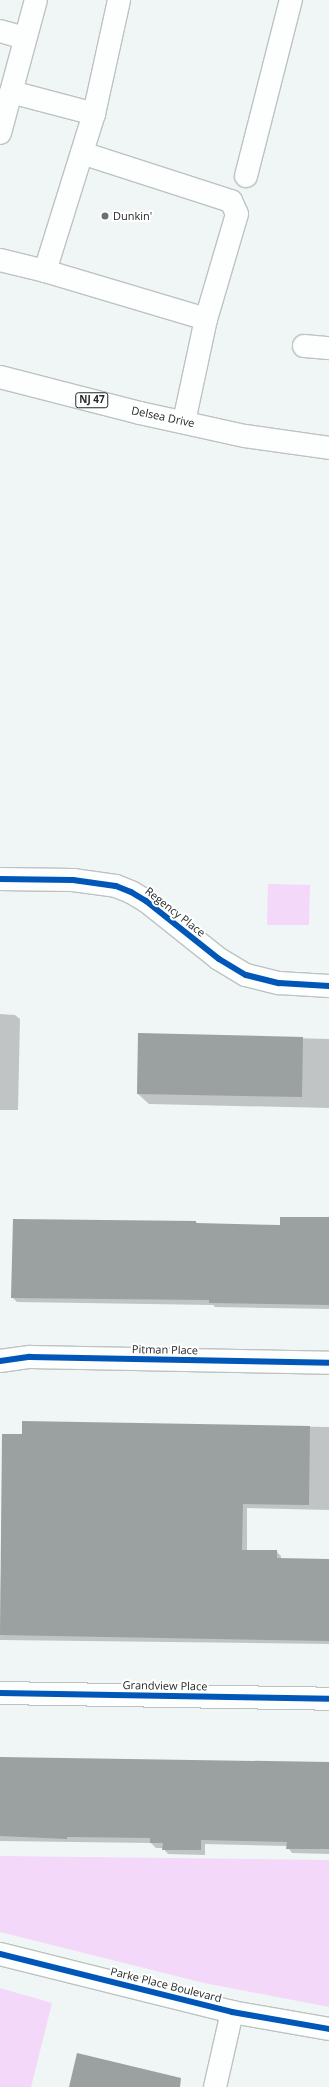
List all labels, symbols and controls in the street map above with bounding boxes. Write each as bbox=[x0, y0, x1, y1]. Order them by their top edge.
place label: Dunkin' bbox=[113, 209, 152, 223]
marker: Dunkin' bbox=[100, 211, 110, 221]
road number: NJ 47 bbox=[75, 392, 109, 408]
street label: Delsea Drive bbox=[130, 404, 196, 430]
street label: Regency Place bbox=[142, 884, 208, 940]
street label: Pitman Place bbox=[132, 1343, 198, 1357]
street label: Grandview Place bbox=[122, 1679, 208, 1693]
street label: Parke Place Boulevard bbox=[109, 1965, 223, 2005]

